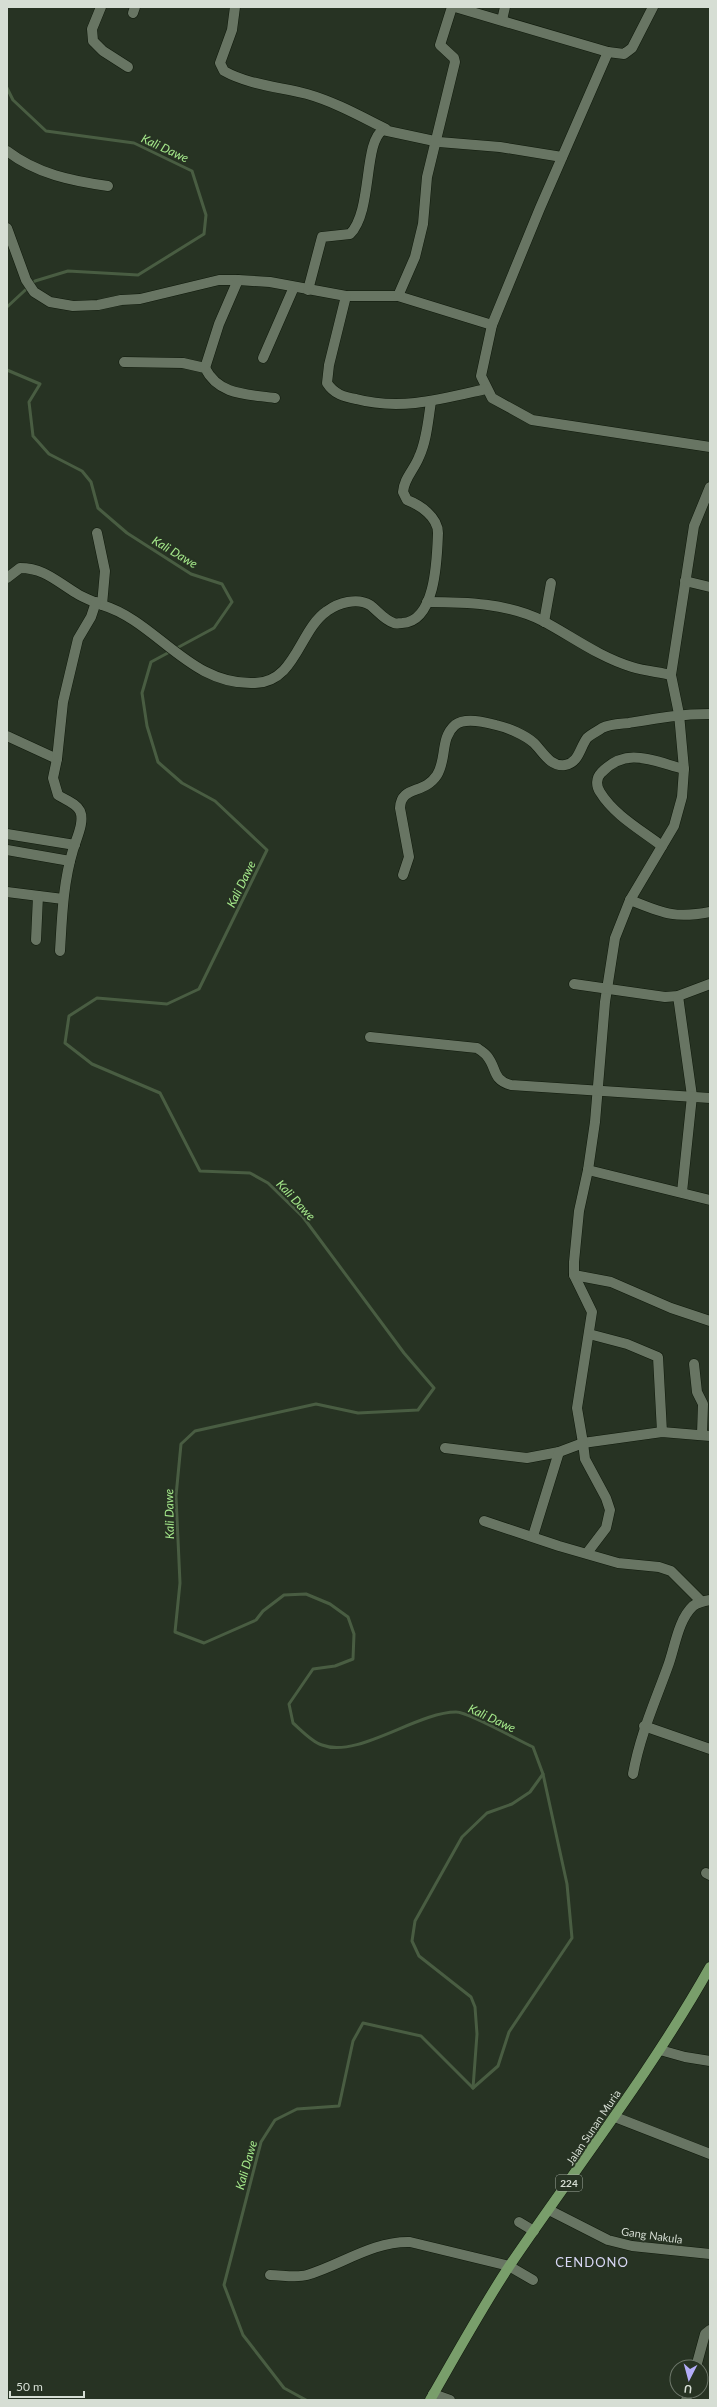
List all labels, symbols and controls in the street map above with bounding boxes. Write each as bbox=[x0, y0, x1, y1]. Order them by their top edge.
water label: Kali Dawe bbox=[139, 131, 191, 166]
water label: Kali Dawe bbox=[150, 533, 201, 572]
water label: Kali Dawe bbox=[223, 858, 259, 910]
water label: Kali Dawe bbox=[273, 1176, 319, 1224]
water label: Kali Dawe bbox=[161, 1488, 177, 1539]
water label: Kali Dawe bbox=[466, 1701, 518, 1736]
street label: Jalan Sunan Muria bbox=[563, 2087, 623, 2167]
water label: Kali Dawe bbox=[232, 2138, 260, 2191]
road number: 224 bbox=[556, 2175, 582, 2191]
street label: Gang Nakula bbox=[621, 2224, 683, 2246]
district label: CENDONO bbox=[555, 2254, 629, 2270]
north arrow bbox=[669, 2359, 709, 2399]
scale bar bbox=[10, 2373, 84, 2399]
text: 50 m bbox=[16, 2379, 43, 2394]
text: U bbox=[683, 2383, 693, 2396]

